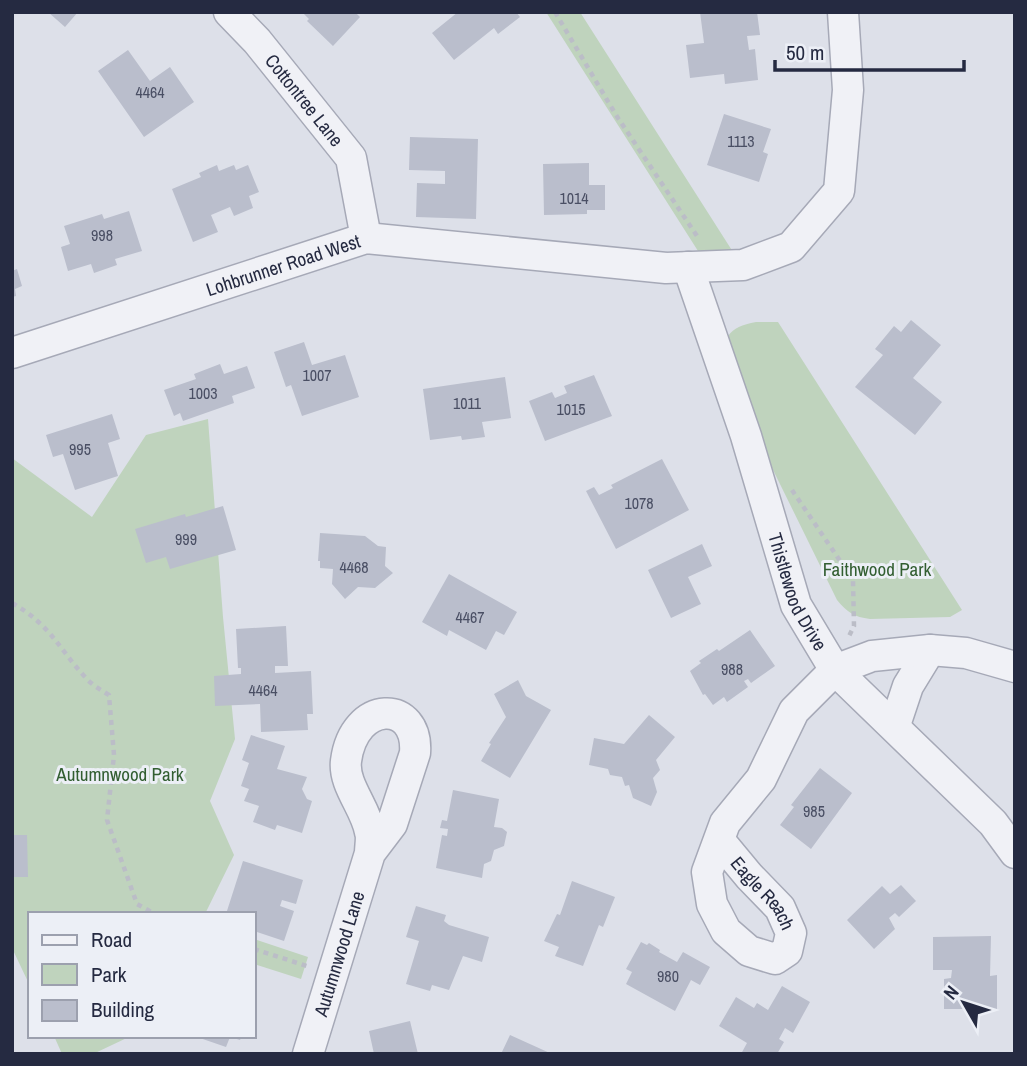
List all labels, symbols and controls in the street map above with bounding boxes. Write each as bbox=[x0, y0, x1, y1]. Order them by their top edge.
scale bar bbox=[775, 28, 964, 72]
text: 50 m bbox=[786, 38, 824, 67]
street label: Cottontree Lane bbox=[259, 48, 350, 152]
house number: 4464 bbox=[135, 81, 165, 103]
house number: 1113 bbox=[727, 130, 755, 152]
house number: 1014 bbox=[559, 187, 589, 209]
house number: 998 bbox=[91, 224, 113, 246]
street label: Lohbrunner Road West bbox=[202, 228, 364, 302]
house number: 1007 bbox=[302, 364, 332, 386]
house number: 1003 bbox=[188, 382, 218, 404]
house number: 1011 bbox=[453, 392, 482, 414]
house number: 1015 bbox=[556, 398, 586, 420]
house number: 995 bbox=[69, 438, 91, 460]
house number: 1078 bbox=[624, 492, 654, 514]
house number: 999 bbox=[175, 528, 197, 550]
street label: Thistlewood Drive bbox=[762, 530, 833, 655]
house number: 4468 bbox=[339, 556, 369, 578]
park label: Faithwood Park bbox=[823, 556, 931, 582]
house number: 4467 bbox=[455, 606, 485, 628]
house number: 988 bbox=[721, 658, 743, 680]
house number: 4464 bbox=[248, 679, 278, 701]
park label: Autumnwood Park bbox=[55, 761, 184, 787]
house number: 985 bbox=[803, 800, 825, 822]
street label: Eagle Reach bbox=[725, 851, 801, 934]
street label: Autumnwood Lane bbox=[307, 888, 371, 1021]
legend bbox=[28, 912, 256, 1038]
text: Road bbox=[91, 925, 132, 954]
text: Park bbox=[91, 960, 127, 989]
house number: 980 bbox=[657, 965, 679, 987]
north arrow bbox=[929, 968, 999, 1038]
text: N bbox=[937, 980, 964, 1005]
text: Building bbox=[91, 995, 155, 1024]

